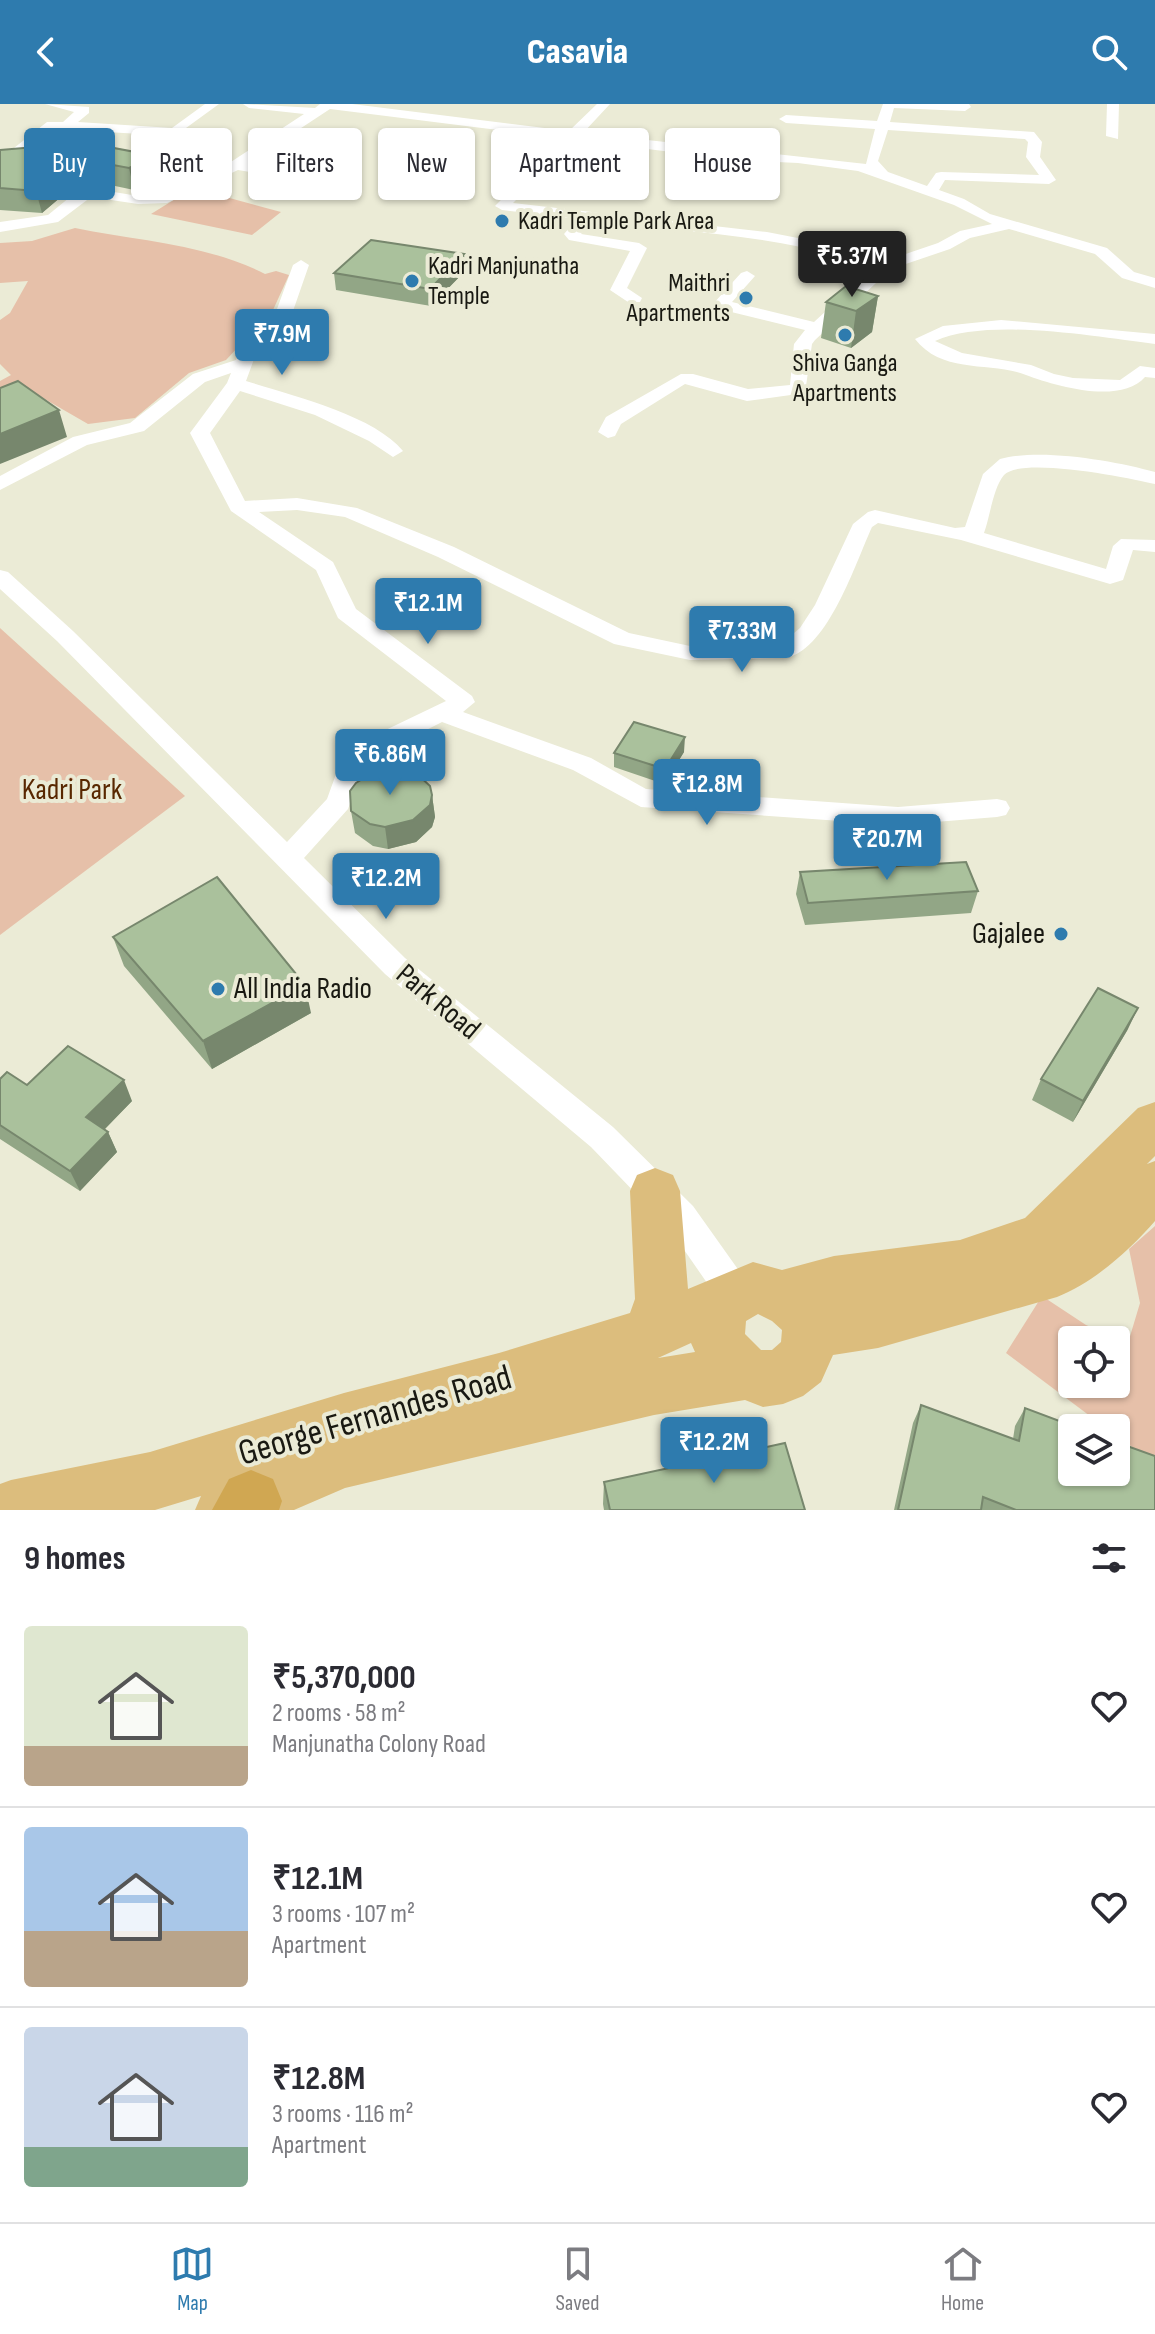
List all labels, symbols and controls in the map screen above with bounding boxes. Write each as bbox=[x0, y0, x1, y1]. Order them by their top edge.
icon: back bbox=[24, 30, 68, 74]
icon: search bbox=[1087, 30, 1131, 74]
text: Casavia bbox=[527, 31, 628, 74]
chip: Buy bbox=[24, 128, 115, 200]
chip: Rent bbox=[131, 128, 232, 200]
chip: Filters bbox=[248, 128, 362, 200]
chip: New bbox=[378, 128, 475, 200]
chip: Apartment bbox=[491, 128, 649, 200]
chip: House bbox=[665, 128, 780, 200]
place label: Kadri Temple Park Area bbox=[518, 206, 714, 237]
marker: Kadri Temple Park Area bbox=[493, 212, 511, 230]
pin: ₹5.37M bbox=[787, 231, 917, 299]
text: ₹5.37M bbox=[816, 241, 888, 272]
place label: Kadri Manjunatha Temple bbox=[428, 251, 579, 312]
place label: Maithri Apartments bbox=[625, 268, 730, 329]
marker: Kadri Manjunatha Temple bbox=[403, 272, 421, 290]
marker: Maithri Apartments bbox=[737, 289, 755, 307]
pin: ₹7.9M bbox=[226, 309, 338, 377]
text: ₹7.9M bbox=[253, 319, 311, 350]
marker: Shiva Ganga Apartments bbox=[836, 326, 854, 344]
place label: Shiva Ganga Apartments bbox=[792, 348, 897, 409]
pin: ₹12.1M bbox=[363, 578, 493, 646]
text: ₹12.1M bbox=[393, 588, 463, 619]
pin: ₹7.33M bbox=[677, 606, 807, 674]
text: ₹7.33M bbox=[707, 616, 777, 647]
pin: ₹6.86M bbox=[325, 729, 455, 797]
text: ₹6.86M bbox=[353, 739, 427, 770]
pin: ₹12.8M bbox=[642, 759, 772, 827]
text: ₹12.8M bbox=[671, 769, 743, 800]
park label: Kadri Park bbox=[22, 772, 123, 808]
pin: ₹20.7M bbox=[822, 814, 952, 882]
text: ₹20.7M bbox=[852, 824, 922, 855]
pin: ₹12.2M bbox=[321, 853, 451, 921]
text: ₹12.2M bbox=[350, 863, 422, 894]
place label: Gajalee bbox=[972, 916, 1045, 952]
marker: Gajalee bbox=[1052, 925, 1070, 943]
street label: Park Road bbox=[389, 957, 487, 1047]
place label: All India Radio bbox=[233, 971, 372, 1007]
marker: All India Radio bbox=[209, 980, 227, 998]
map controls bbox=[1058, 1326, 1130, 1486]
button: locate bbox=[1058, 1326, 1130, 1398]
street label: George Fernandes Road bbox=[234, 1356, 516, 1476]
button: layers bbox=[1058, 1414, 1130, 1486]
pin: ₹12.2M bbox=[649, 1417, 779, 1485]
text: ₹12.2M bbox=[678, 1427, 750, 1458]
icon: filters bbox=[1087, 1536, 1131, 1580]
text: 9 homes bbox=[24, 1538, 125, 1579]
text: ₹5,370,000 bbox=[272, 1657, 416, 1698]
icon: home bbox=[88, 1658, 184, 1754]
icon: heart bbox=[1087, 1684, 1131, 1728]
text: 2 rooms · 58 m² bbox=[272, 1698, 406, 1729]
text: Manjunatha Colony Road bbox=[272, 1729, 486, 1760]
text: ₹12.1M bbox=[272, 1858, 363, 1899]
icon: home bbox=[88, 1859, 184, 1955]
icon: heart bbox=[1087, 1885, 1131, 1929]
text: 3 rooms · 107 m² bbox=[272, 1899, 415, 1930]
text: Apartment bbox=[272, 1930, 366, 1961]
text: ₹12.8M bbox=[272, 2058, 365, 2099]
icon: home bbox=[88, 2059, 184, 2155]
icon: heart bbox=[1087, 2085, 1131, 2129]
text: 3 rooms · 116 m² bbox=[272, 2099, 414, 2130]
text: Apartment bbox=[272, 2130, 366, 2161]
tab: Map bbox=[170, 2242, 214, 2317]
tab: Saved bbox=[555, 2242, 600, 2317]
tab: Home bbox=[941, 2242, 985, 2317]

